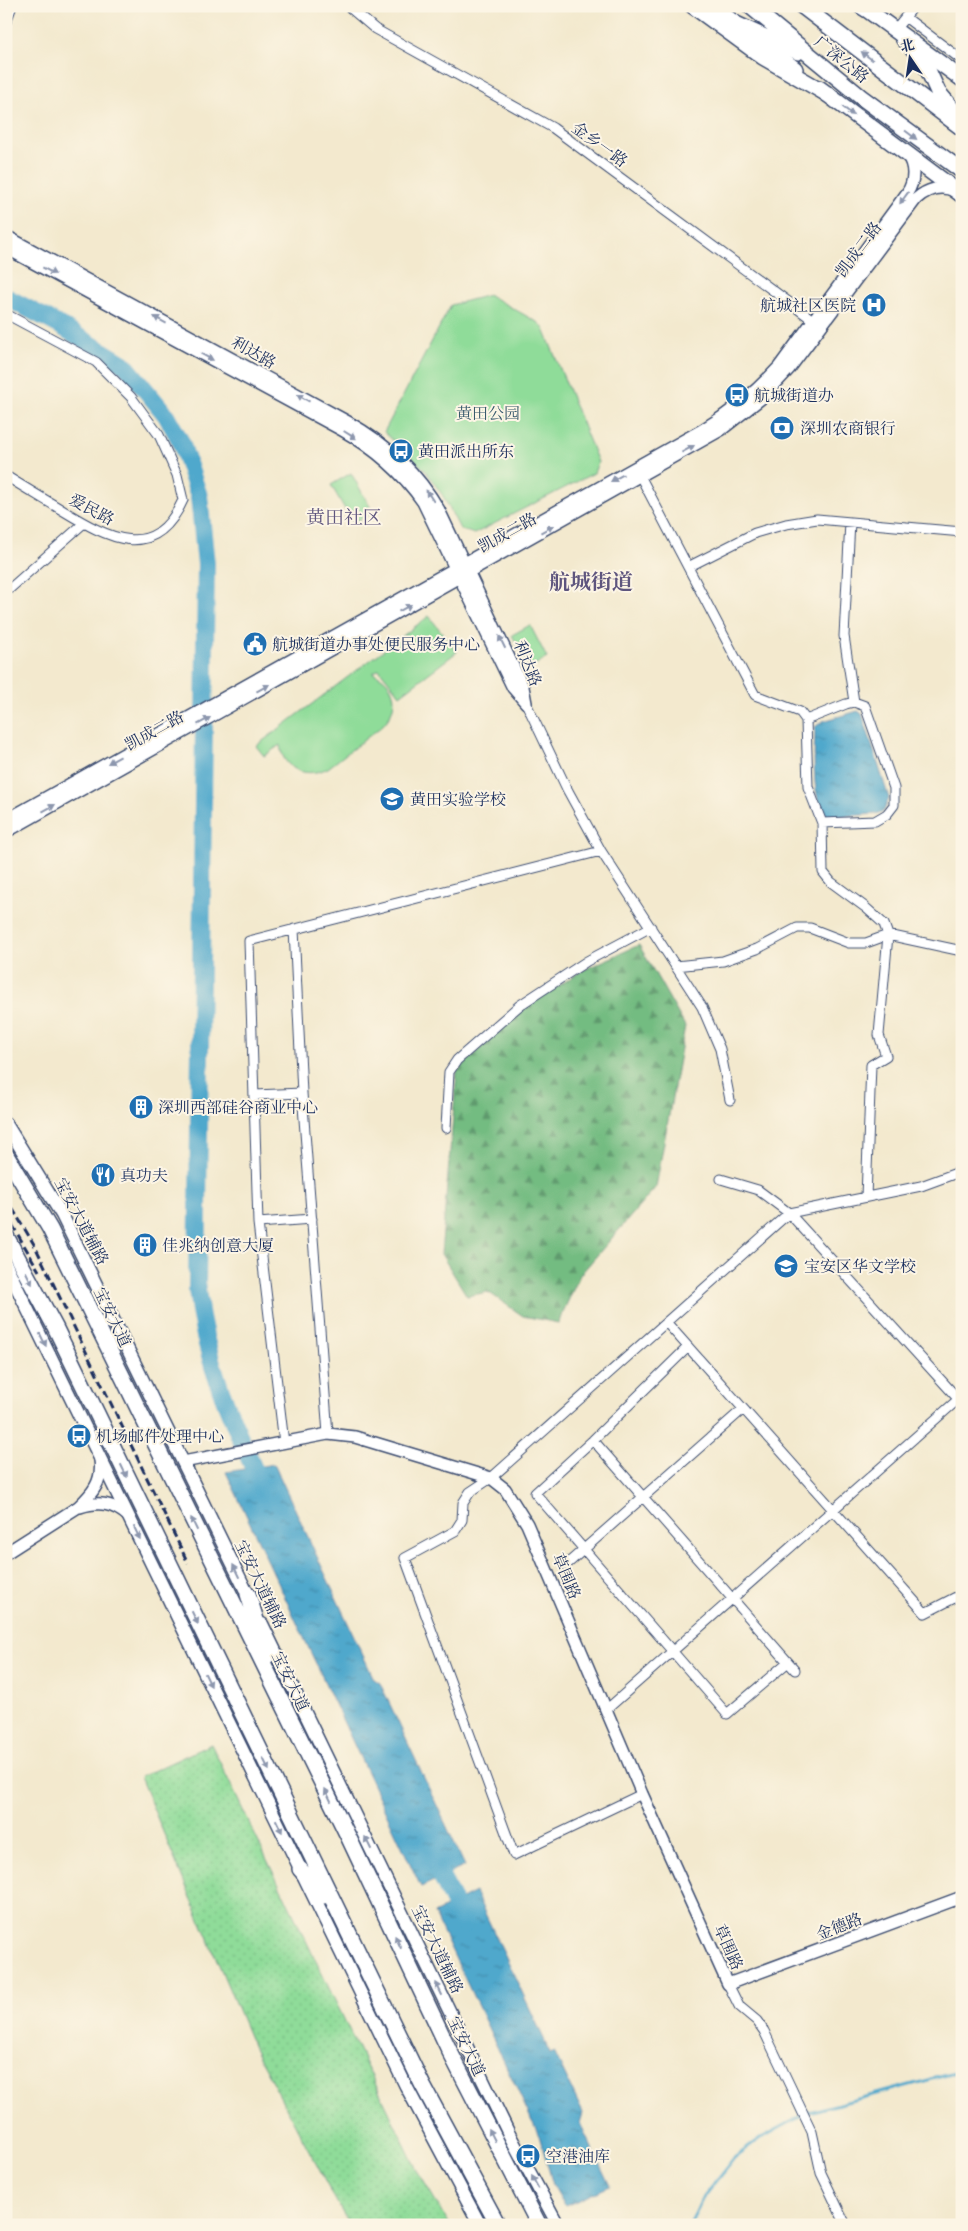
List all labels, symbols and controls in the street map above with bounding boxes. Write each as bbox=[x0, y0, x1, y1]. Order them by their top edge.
street label: 广深公路 bbox=[810, 31, 873, 88]
north arrow bbox=[886, 32, 936, 82]
text: 北 bbox=[898, 35, 916, 56]
one-way arrow bbox=[861, 50, 874, 61]
one-way arrow bbox=[841, 105, 854, 116]
street label: 金乡一路 bbox=[568, 117, 632, 172]
one-way arrow bbox=[904, 129, 917, 140]
one-way arrow bbox=[899, 191, 909, 205]
street label: 凯成二路 bbox=[831, 217, 886, 281]
one-way arrow bbox=[42, 267, 56, 276]
hospital icon: 航城社区医院 bbox=[861, 292, 887, 318]
place label: 航城社区医院 bbox=[760, 295, 856, 316]
one-way arrow bbox=[153, 316, 167, 324]
street label: 利达路 bbox=[228, 332, 280, 373]
one-way arrow bbox=[200, 353, 215, 361]
bus stop icon: 航城街道办 bbox=[724, 382, 750, 408]
place label: 航城街道办 bbox=[754, 385, 834, 406]
one-way arrow bbox=[296, 393, 310, 402]
park label: 黄田公园 bbox=[456, 403, 520, 424]
bank icon: 深圳农商银行 bbox=[769, 415, 795, 441]
place label: 深圳农商银行 bbox=[800, 418, 896, 439]
one-way arrow bbox=[344, 430, 357, 439]
bus stop icon: 黄田派出所东 bbox=[388, 438, 414, 464]
place label: 黄田派出所东 bbox=[418, 441, 514, 462]
one-way arrow bbox=[681, 445, 696, 453]
one-way arrow bbox=[611, 473, 624, 482]
street label: 爱民路 bbox=[66, 489, 118, 530]
one-way arrow bbox=[425, 489, 435, 503]
district label: 黄田社区 bbox=[306, 505, 382, 530]
street label: 凯成二路 bbox=[474, 508, 540, 557]
one-way arrow bbox=[540, 524, 553, 533]
district label: 航城街道 bbox=[549, 568, 633, 595]
one-way arrow bbox=[397, 604, 412, 612]
public building icon: 航城街道办事处便民服务中心 bbox=[242, 631, 268, 657]
place label: 航城街道办事处便民服务中心 bbox=[272, 634, 480, 655]
one-way arrow bbox=[498, 634, 506, 649]
street label: 利达路 bbox=[509, 637, 546, 689]
one-way arrow bbox=[256, 683, 270, 692]
street label: 凯成二路 bbox=[121, 706, 187, 755]
one-way arrow bbox=[196, 717, 211, 725]
one-way arrow bbox=[106, 756, 121, 764]
school or university icon: 黄田实验学校 bbox=[379, 786, 405, 812]
place label: 黄田实验学校 bbox=[410, 789, 506, 810]
one-way arrow bbox=[41, 804, 56, 812]
building icon: 深圳西部硅谷商业中心 bbox=[128, 1094, 154, 1120]
place label: 深圳西部硅谷商业中心 bbox=[158, 1097, 318, 1118]
restaurant icon: 真功夫 bbox=[90, 1162, 116, 1188]
place label: 真功夫 bbox=[120, 1165, 168, 1186]
street label: 宝安大道辅路 bbox=[50, 1174, 113, 1269]
building icon: 佳兆纳创意大厦 bbox=[132, 1232, 158, 1258]
place label: 佳兆纳创意大厦 bbox=[162, 1235, 274, 1256]
school or university icon: 宝安区华文学校 bbox=[773, 1253, 799, 1279]
place label: 宝安区华文学校 bbox=[804, 1256, 916, 1277]
one-way arrow bbox=[25, 1271, 33, 1286]
street label: 宝安大道 bbox=[89, 1284, 136, 1351]
one-way arrow bbox=[39, 1333, 47, 1347]
bus stop icon: 机场邮件处理中心 bbox=[66, 1423, 92, 1449]
place label: 机场邮件处理中心 bbox=[96, 1426, 224, 1447]
one-way arrow bbox=[120, 1464, 128, 1479]
one-way arrow bbox=[190, 1517, 198, 1531]
one-way arrow bbox=[133, 1526, 141, 1541]
street label: 宝安大道辅路 bbox=[230, 1536, 291, 1632]
street label: 草围路 bbox=[547, 1550, 586, 1602]
one-way arrow bbox=[232, 1564, 240, 1578]
one-way arrow bbox=[191, 1611, 199, 1625]
street label: 宝安大道 bbox=[267, 1648, 314, 1715]
one-way arrow bbox=[204, 1672, 212, 1687]
one-way arrow bbox=[262, 1757, 270, 1771]
one-way arrow bbox=[324, 1788, 332, 1802]
one-way arrow bbox=[275, 1819, 283, 1833]
one-way arrow bbox=[364, 1836, 372, 1850]
street label: 宝安大道辅路 bbox=[407, 1901, 468, 1997]
street label: 金德路 bbox=[813, 1908, 865, 1945]
street label: 草围路 bbox=[709, 1921, 748, 1973]
one-way arrow bbox=[394, 1935, 402, 1949]
one-way arrow bbox=[435, 1982, 443, 1996]
street label: 宝安大道 bbox=[443, 2013, 490, 2080]
one-way arrow bbox=[488, 2128, 496, 2142]
bus stop icon: 空港油库 bbox=[515, 2143, 541, 2169]
place label: 空港油库 bbox=[546, 2146, 610, 2167]
one-way arrow bbox=[531, 2175, 539, 2189]

